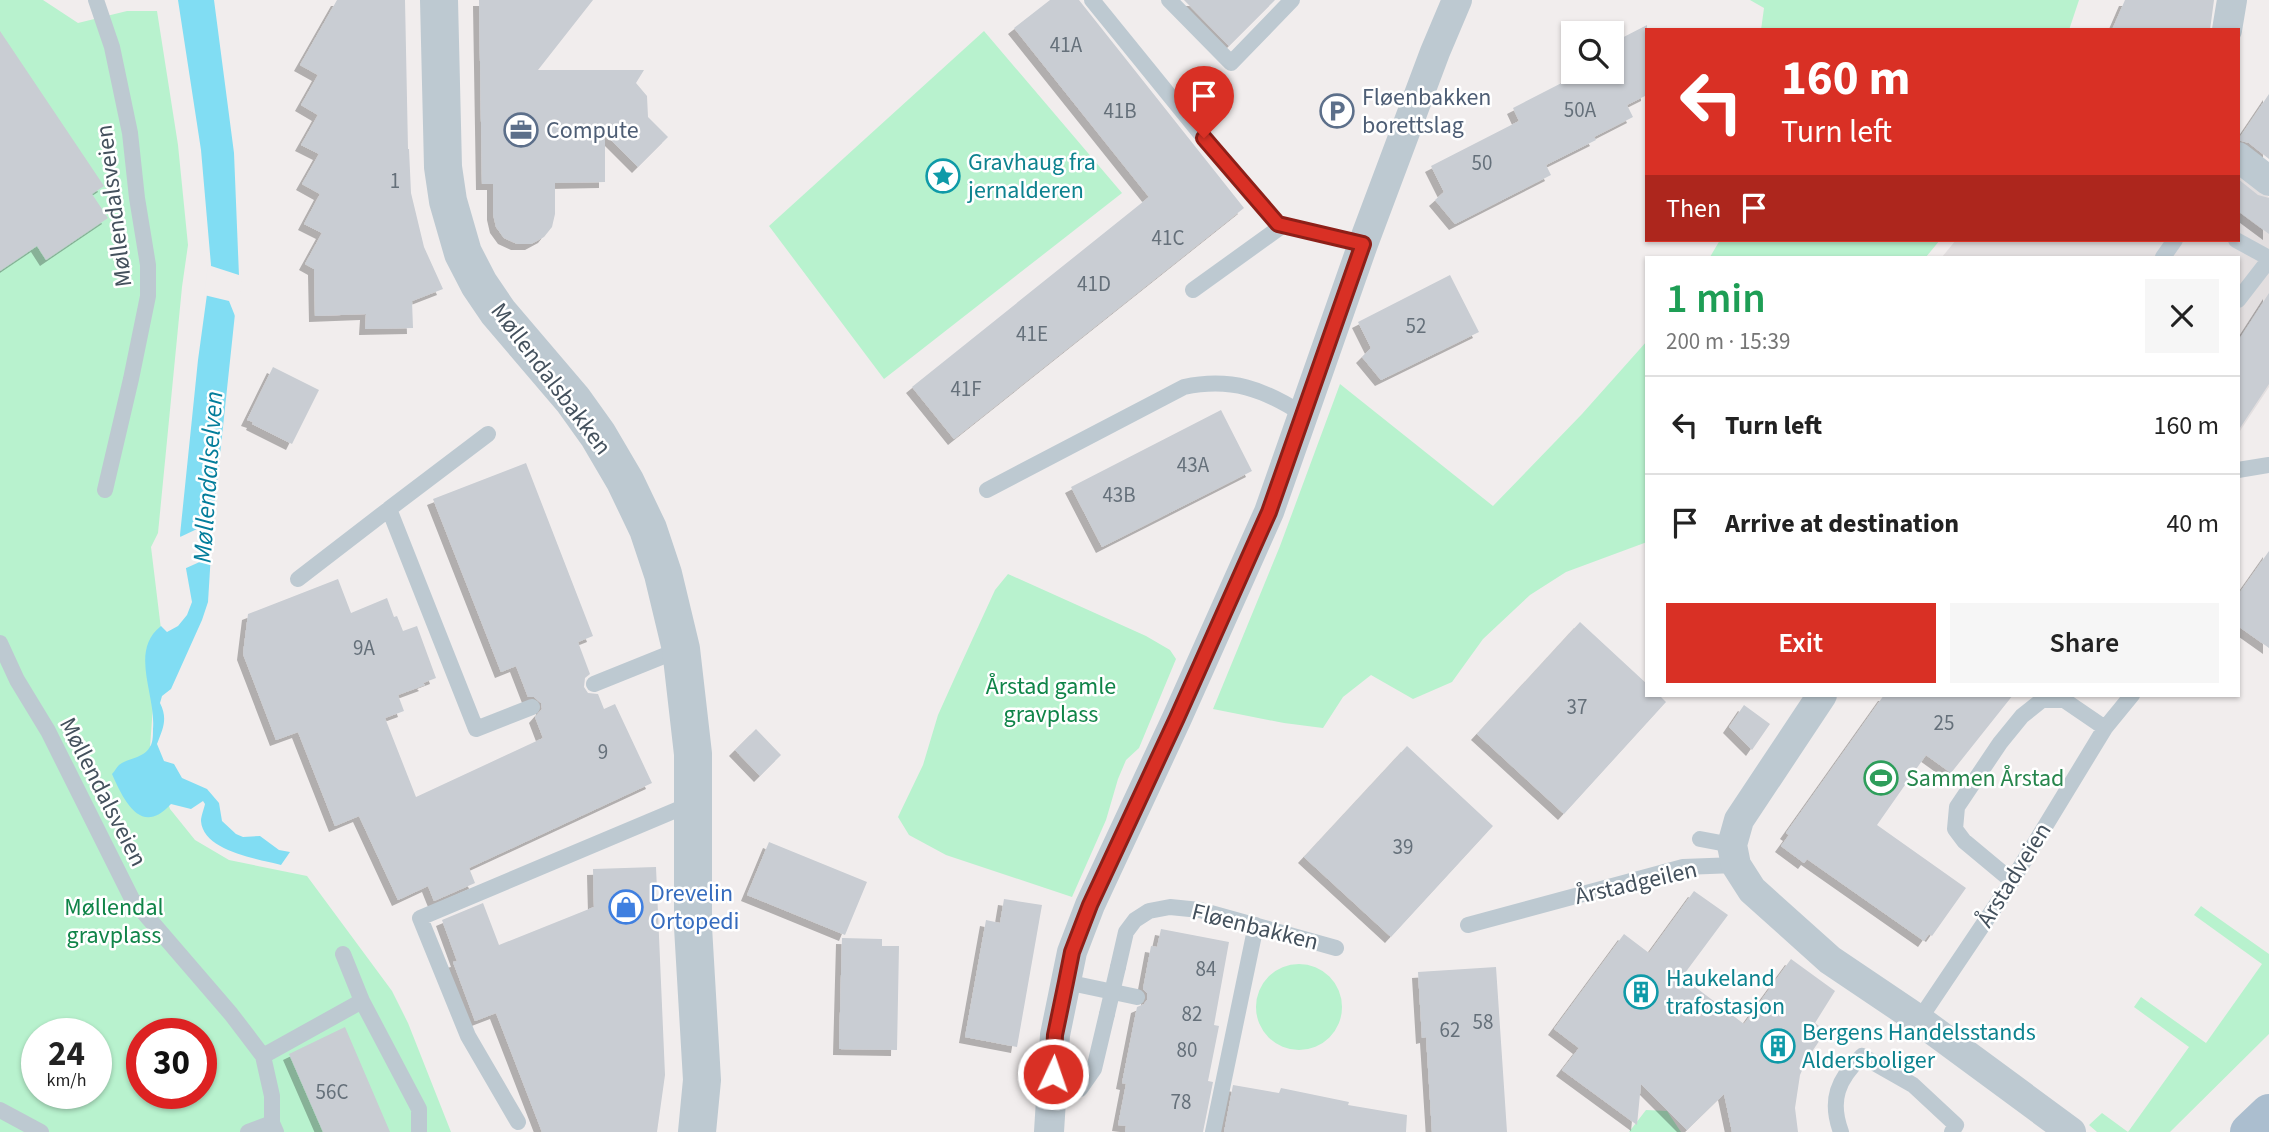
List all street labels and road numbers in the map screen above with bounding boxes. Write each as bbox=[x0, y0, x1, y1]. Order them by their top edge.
street label: Møllendalsveien bbox=[87, 123, 141, 289]
street label: Møllendalsbakken bbox=[482, 296, 620, 462]
street label: Møllendalsveien bbox=[50, 711, 156, 873]
street label: Årstadveien bbox=[1968, 816, 2060, 934]
street label: Årstadgeilen bbox=[1571, 852, 1701, 914]
street label: Fløenbakken bbox=[1188, 894, 1322, 960]

